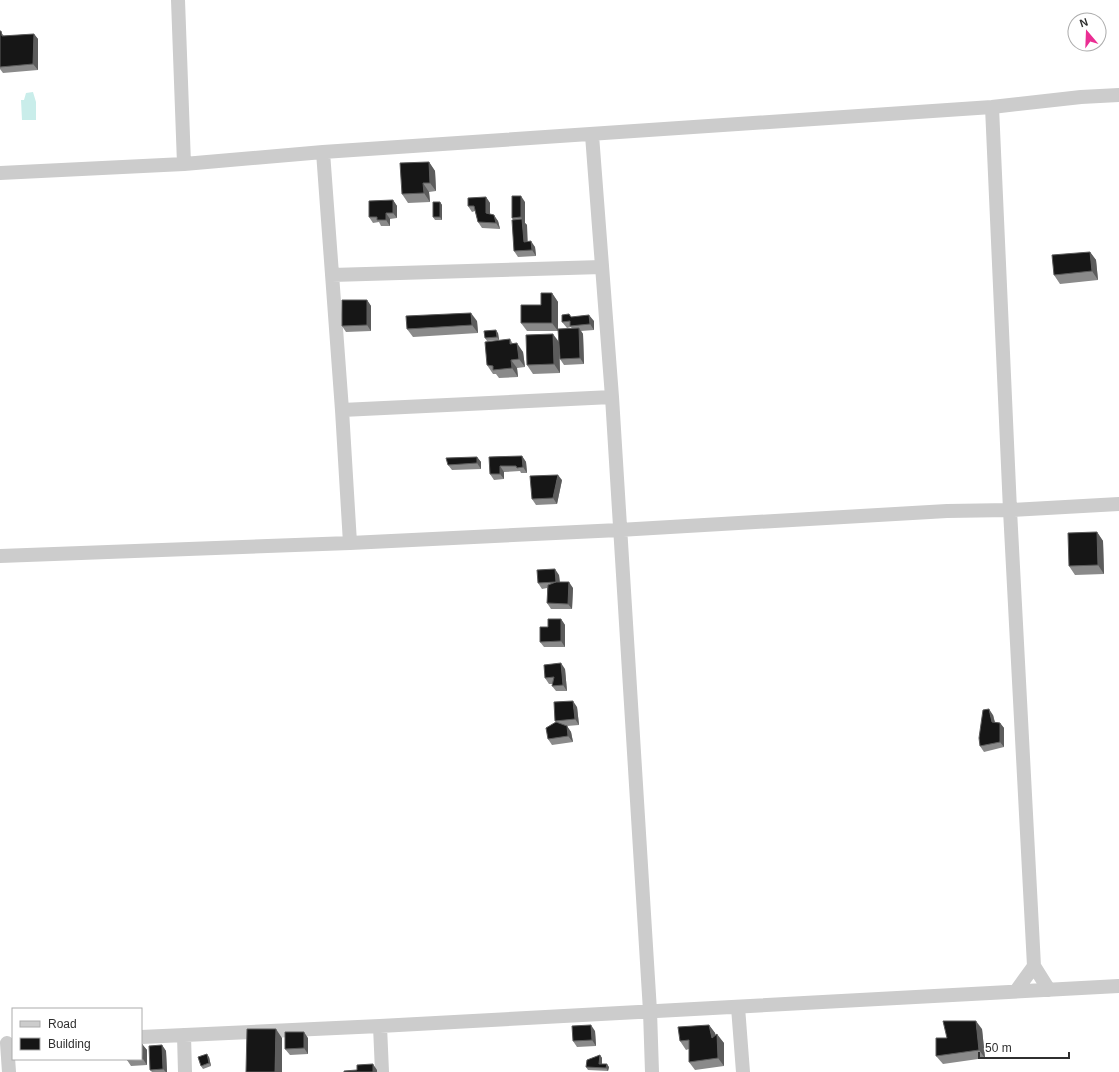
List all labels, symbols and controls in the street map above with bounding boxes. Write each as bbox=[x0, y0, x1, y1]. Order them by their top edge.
north arrow bbox=[1067, 12, 1107, 52]
text: N bbox=[1078, 16, 1090, 30]
legend bbox=[12, 1008, 142, 1060]
text: Road bbox=[48, 1017, 77, 1031]
scale bar bbox=[979, 1034, 1069, 1060]
text: Building bbox=[48, 1037, 91, 1051]
text: 50 m bbox=[985, 1041, 1012, 1055]

